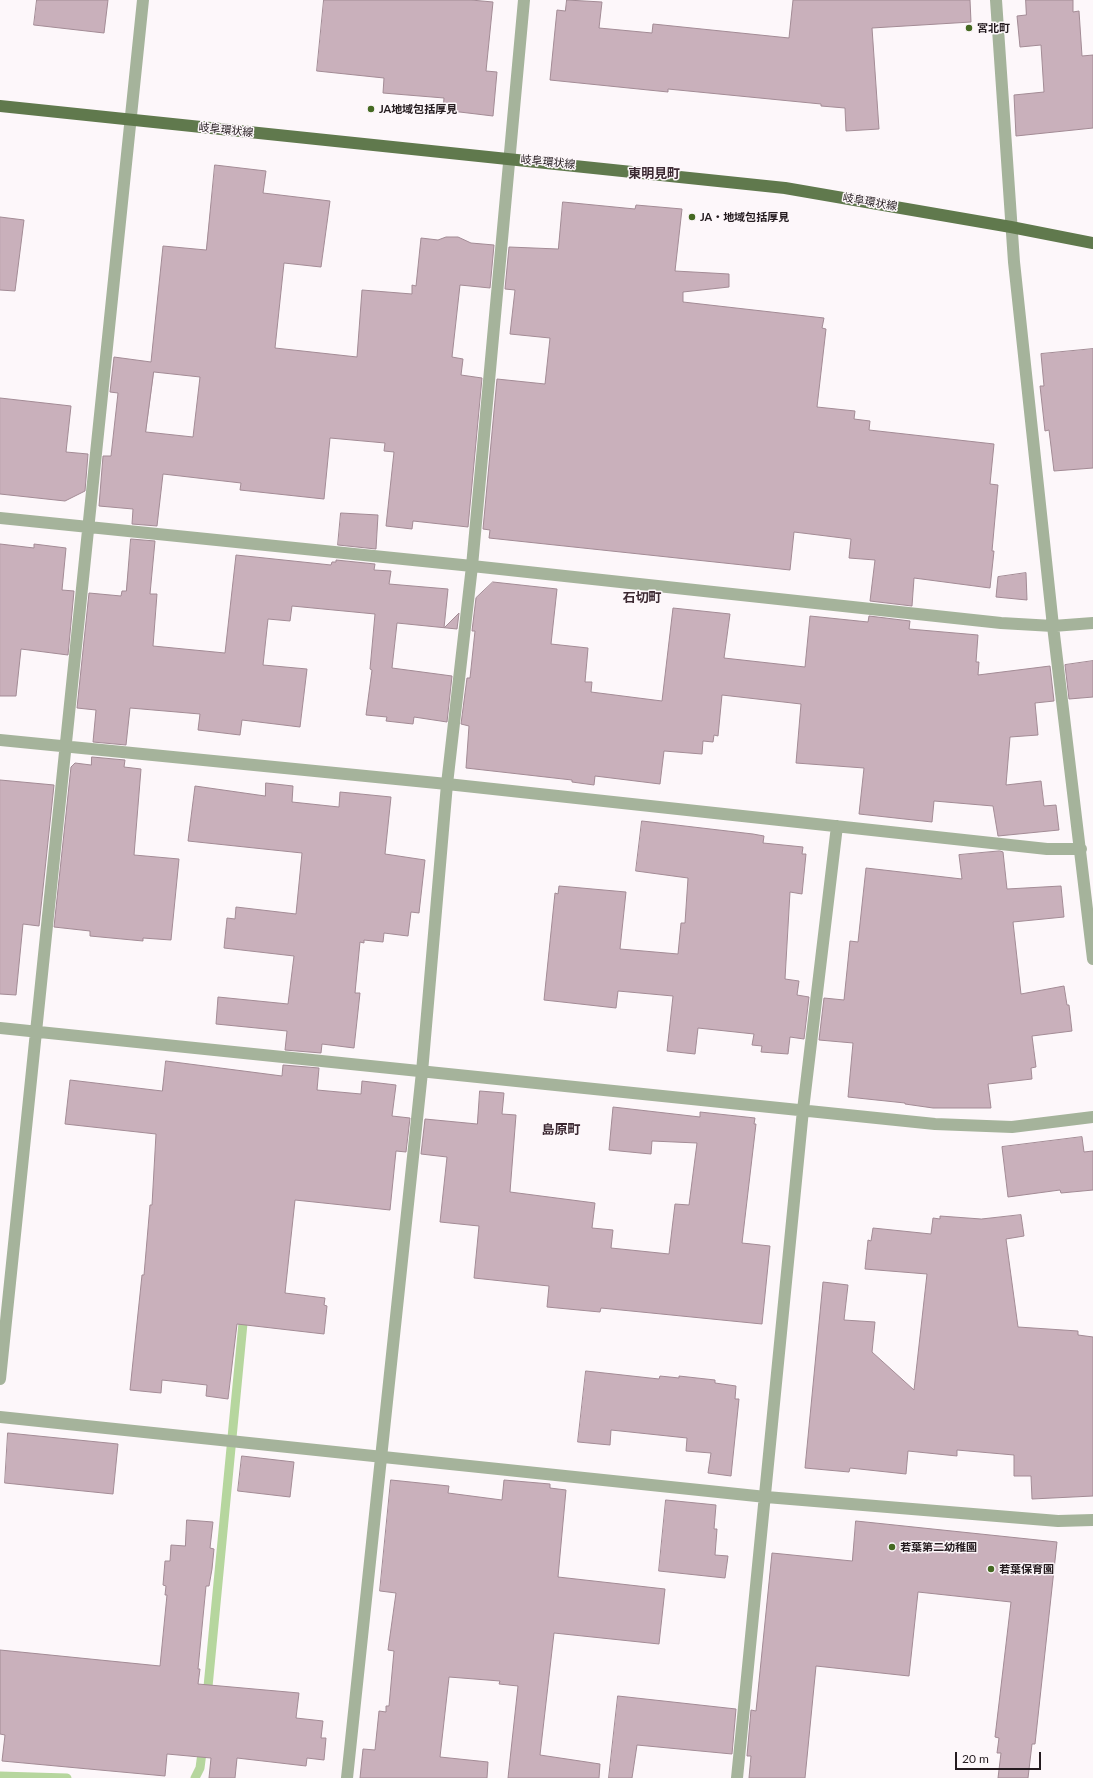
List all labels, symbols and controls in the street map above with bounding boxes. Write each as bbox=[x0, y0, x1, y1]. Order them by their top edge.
place label: 宮北町 bbox=[977, 21, 1010, 35]
marker: 宮北町 bbox=[964, 23, 974, 33]
place label: JA地域包括厚見 bbox=[379, 102, 457, 116]
marker: JA地域包括厚見 bbox=[366, 104, 376, 114]
street label: 岐阜環状線 bbox=[198, 121, 254, 139]
street label: 岐阜環状線 bbox=[520, 153, 576, 171]
district label: 東明見町 bbox=[628, 166, 680, 182]
street label: 岐阜環状線 bbox=[842, 191, 898, 213]
place label: JA・地域包括厚見 bbox=[700, 210, 789, 224]
marker: JA・地域包括厚見 bbox=[687, 212, 697, 222]
district label: 石切町 bbox=[623, 590, 661, 606]
district label: 島原町 bbox=[542, 1122, 580, 1138]
place label: 若葉第二幼稚園 bbox=[900, 1540, 977, 1554]
marker: 若葉第二幼稚園 bbox=[887, 1542, 897, 1552]
place label: 若葉保育園 bbox=[999, 1562, 1054, 1576]
marker: 若葉保育園 bbox=[986, 1564, 996, 1574]
scale bar bbox=[957, 1744, 1043, 1770]
text: 20 m bbox=[962, 1751, 989, 1766]

